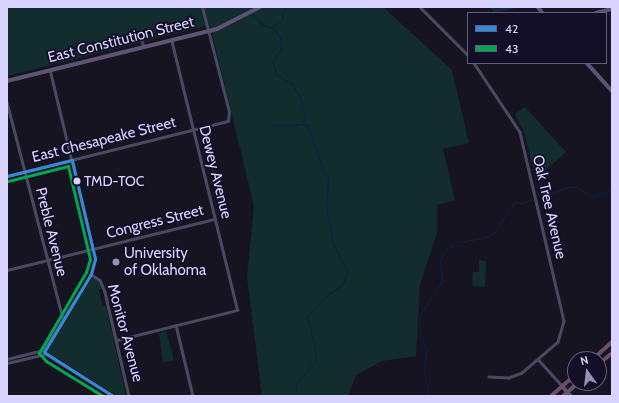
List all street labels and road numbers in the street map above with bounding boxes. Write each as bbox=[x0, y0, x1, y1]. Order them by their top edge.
street label: East Constitution Street bbox=[46, 13, 196, 67]
street label: East Chesapeake Street bbox=[30, 113, 178, 167]
street label: Dewey Avenue bbox=[195, 124, 235, 220]
street label: Oak Tree Avenue bbox=[528, 153, 570, 261]
street label: Preble Avenue bbox=[31, 186, 71, 278]
street label: Congress Street bbox=[104, 201, 206, 243]
street label: Monitor Avenue bbox=[103, 282, 147, 384]

